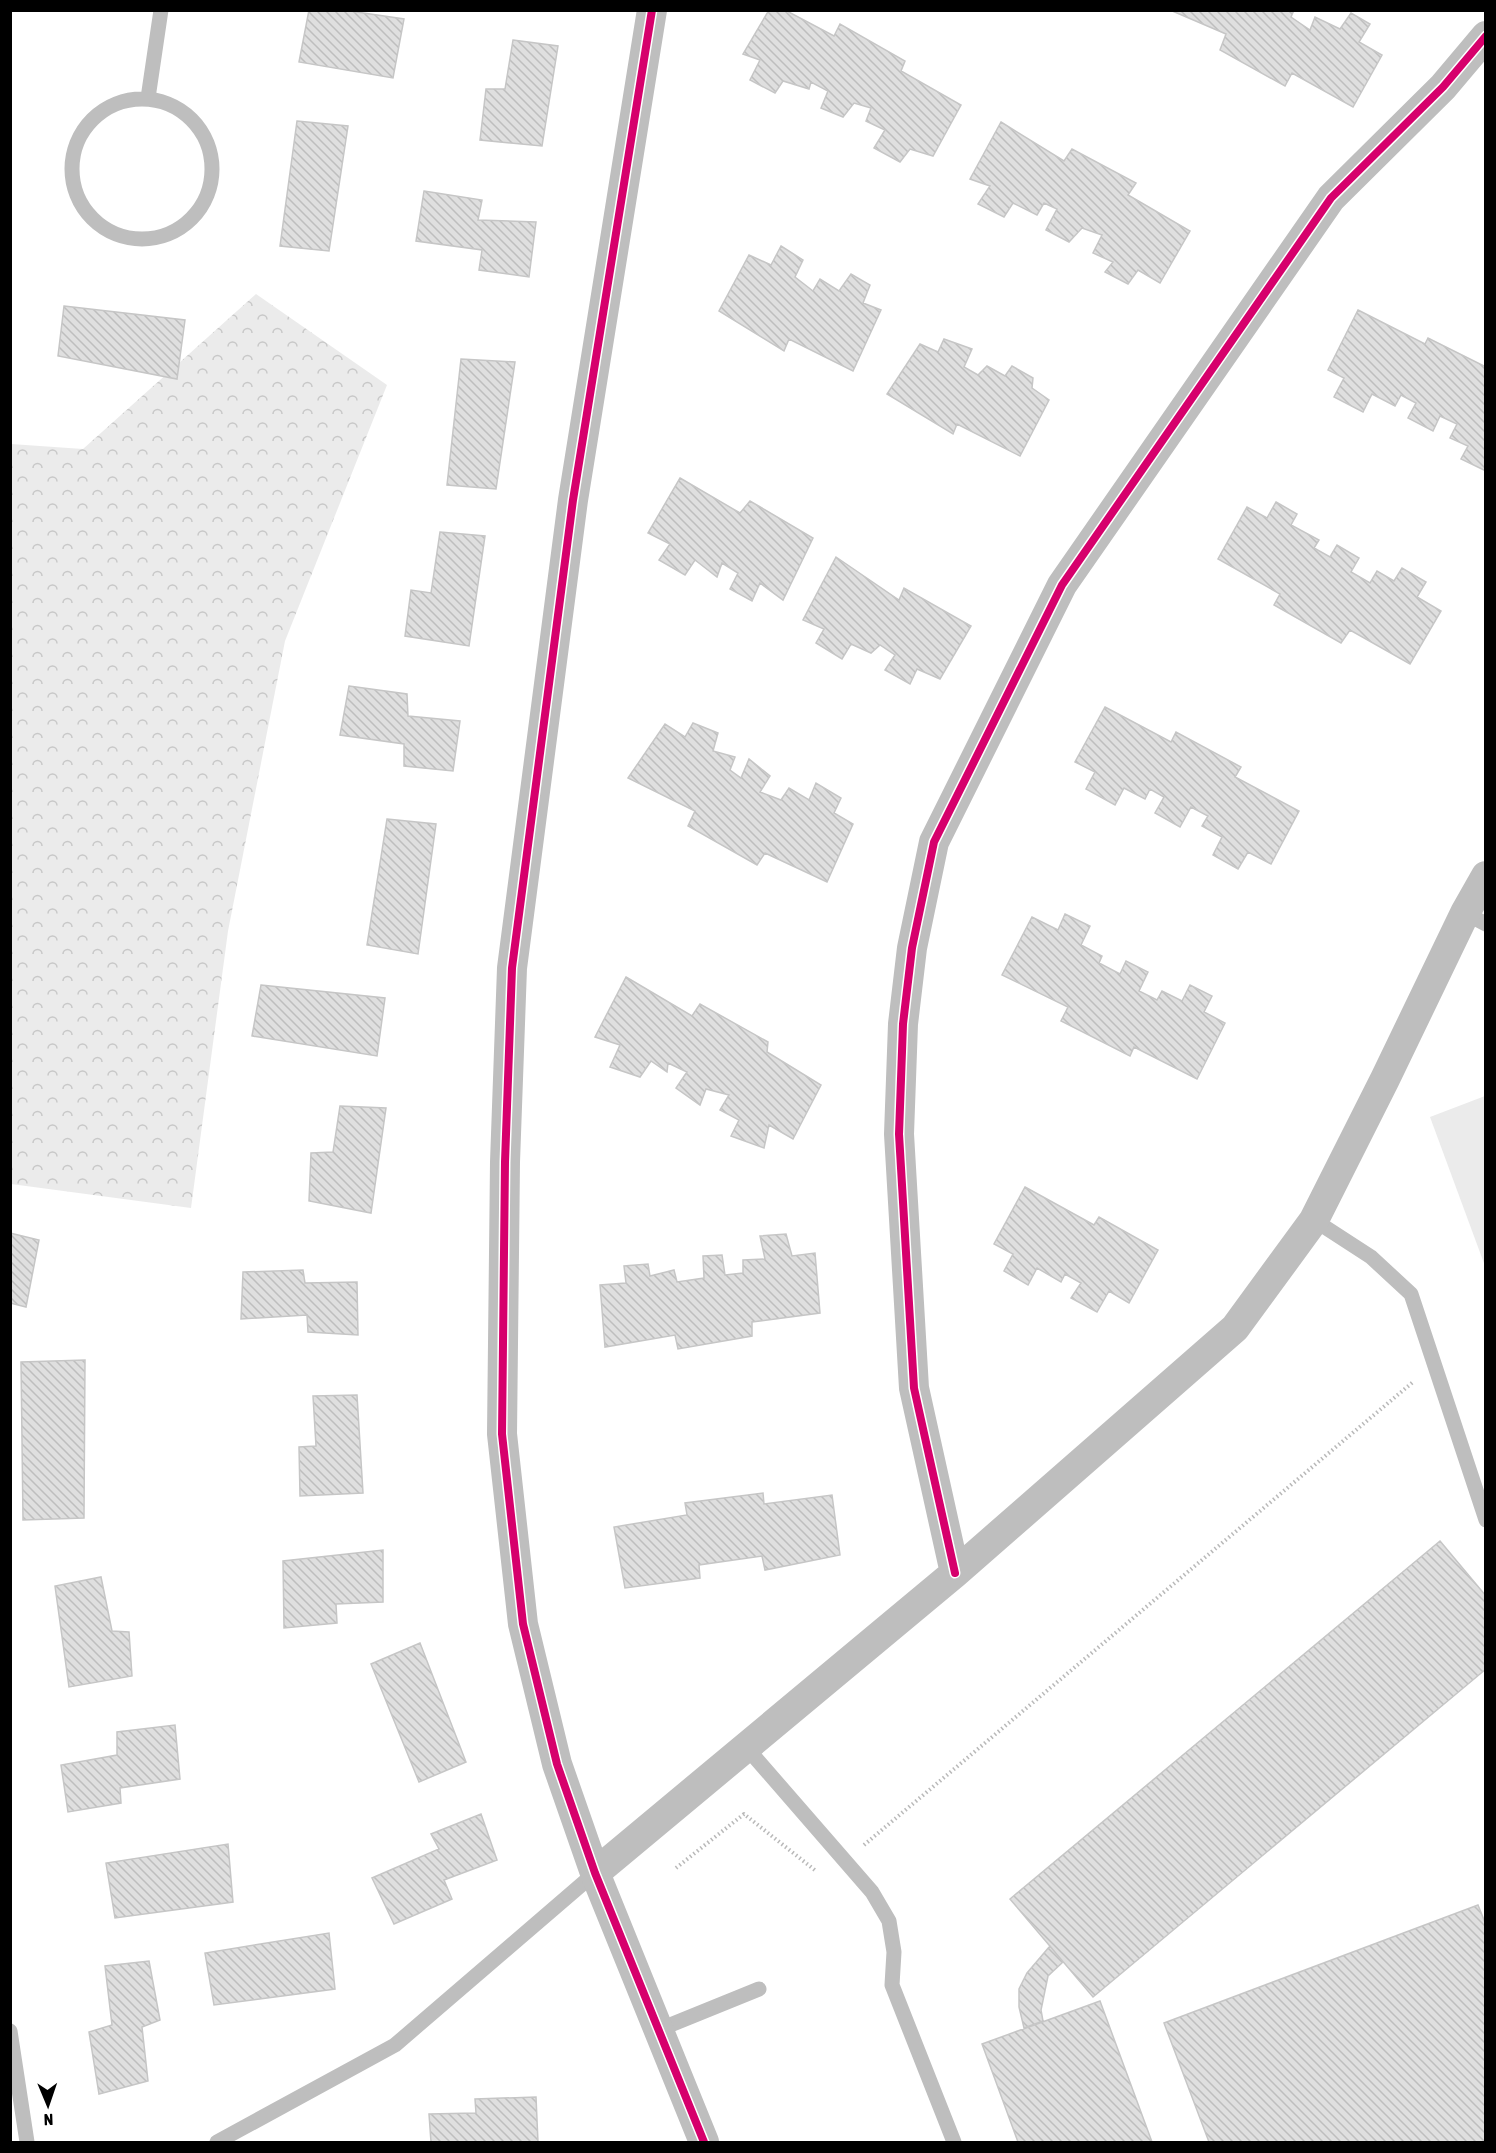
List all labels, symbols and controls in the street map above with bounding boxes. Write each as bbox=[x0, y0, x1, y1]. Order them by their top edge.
north arrow bbox=[18, 2075, 78, 2135]
text: N bbox=[43, 2111, 54, 2129]

